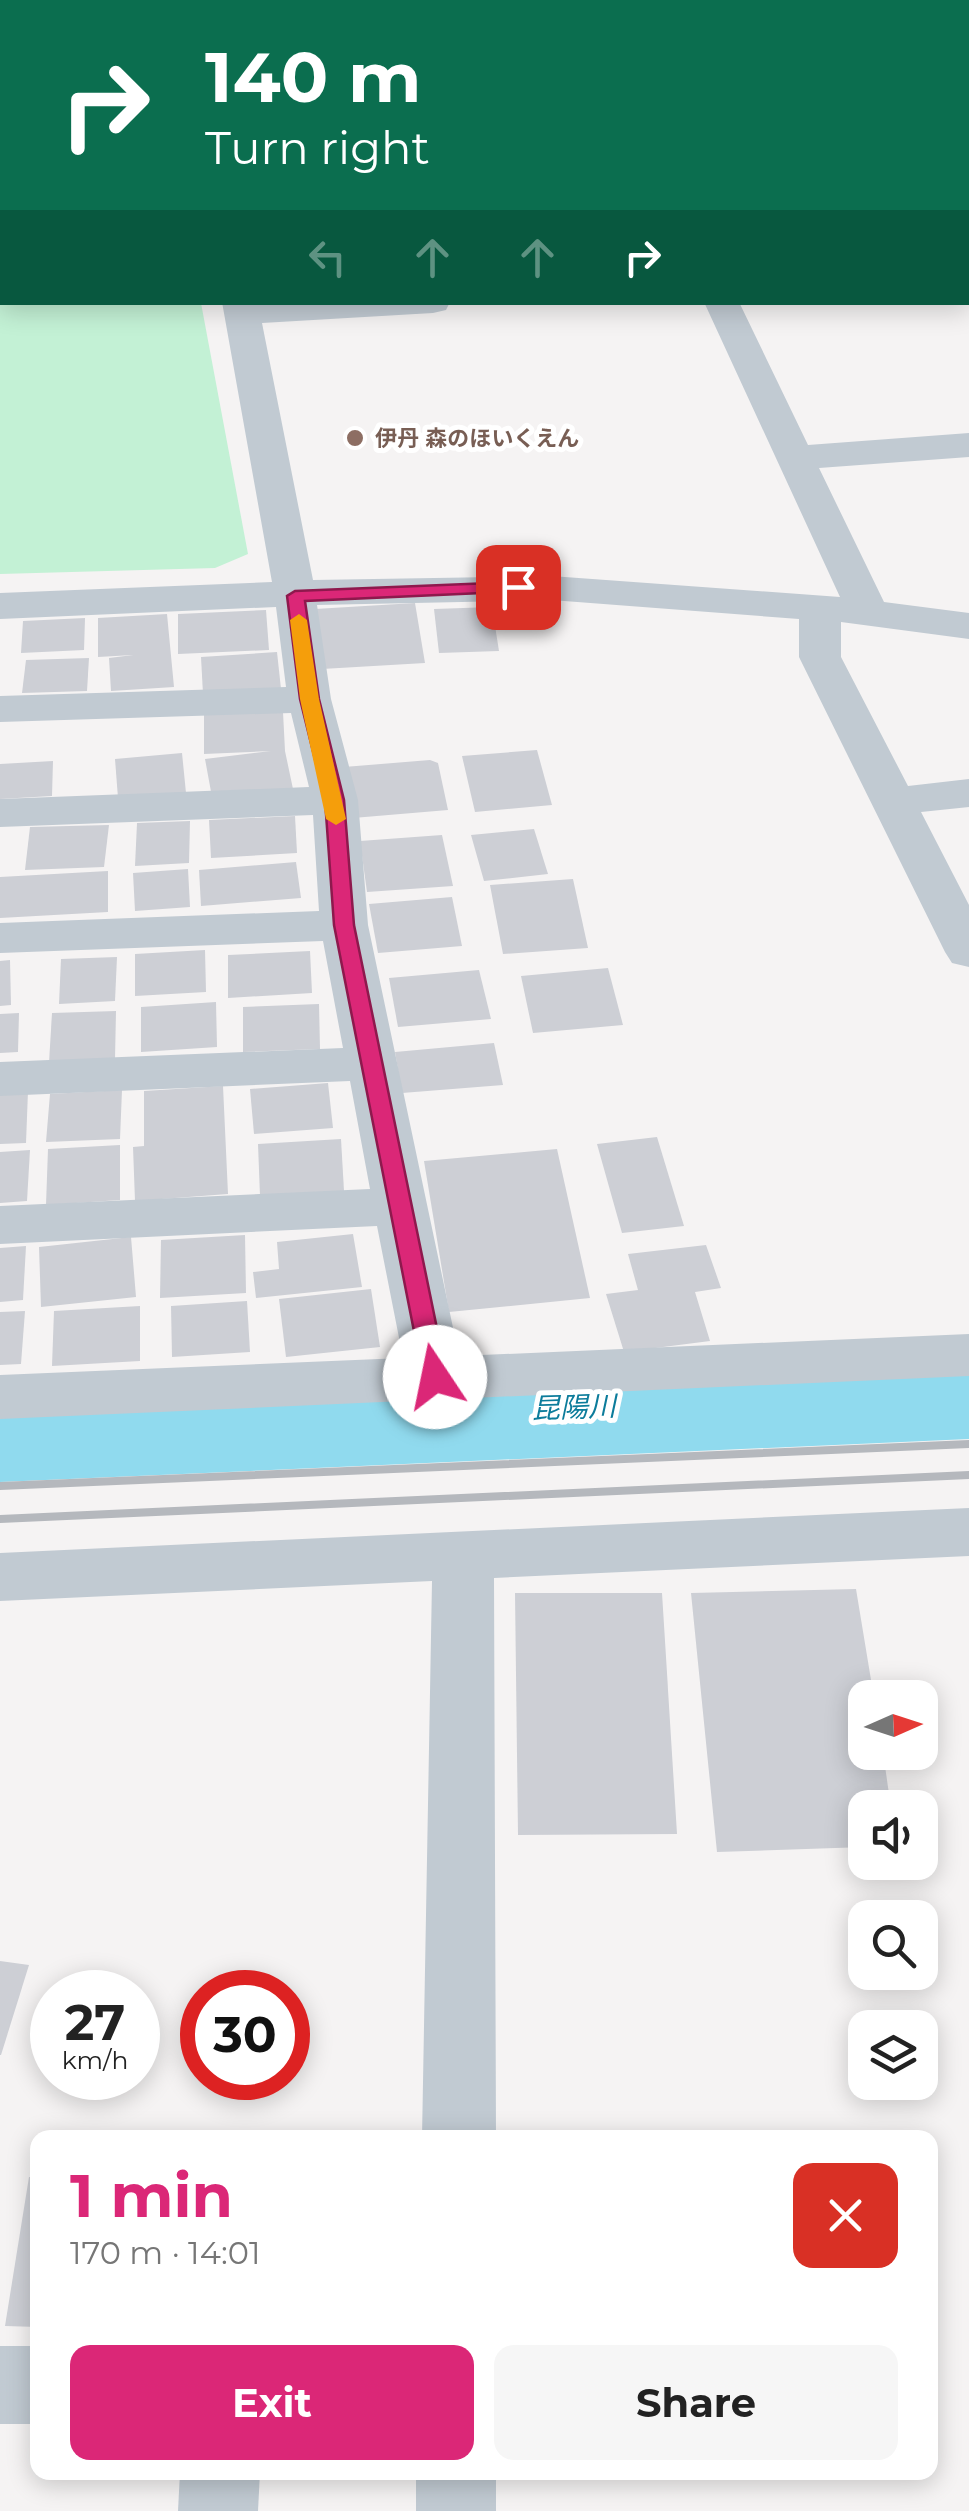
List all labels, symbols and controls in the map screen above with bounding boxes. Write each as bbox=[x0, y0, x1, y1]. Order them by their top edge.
text: 140 m bbox=[205, 34, 421, 120]
icon: right bbox=[40, 40, 170, 170]
text: Turn right bbox=[205, 120, 430, 175]
icon: left bbox=[300, 230, 355, 285]
icon: ahead bbox=[405, 230, 460, 285]
icon: ahead bbox=[510, 230, 565, 285]
icon: right bbox=[615, 230, 670, 285]
place label: 伊丹 森のほいくえん bbox=[375, 425, 579, 452]
marker: 伊丹 森のほいくえん bbox=[344, 427, 366, 449]
pin bbox=[476, 545, 561, 630]
icon: arrive bbox=[491, 560, 546, 615]
position arrow bbox=[383, 1325, 487, 1429]
water label: 昆陽川 bbox=[531, 1388, 620, 1425]
north arrow bbox=[848, 1680, 938, 1770]
map controls bbox=[848, 1680, 938, 2100]
button: sound bbox=[848, 1790, 938, 1880]
button: search bbox=[848, 1900, 938, 1990]
speed limit sign: 30 bbox=[180, 1970, 310, 2100]
text: 27 bbox=[65, 1992, 125, 2053]
button: layers bbox=[848, 2010, 938, 2100]
text: km/h bbox=[62, 2045, 128, 2075]
text: 1 min bbox=[70, 2159, 233, 2232]
button: close bbox=[793, 2163, 898, 2268]
text: 170 m · 14:01 bbox=[70, 2233, 261, 2272]
button: Exit bbox=[70, 2345, 474, 2460]
button: Share bbox=[494, 2345, 898, 2460]

